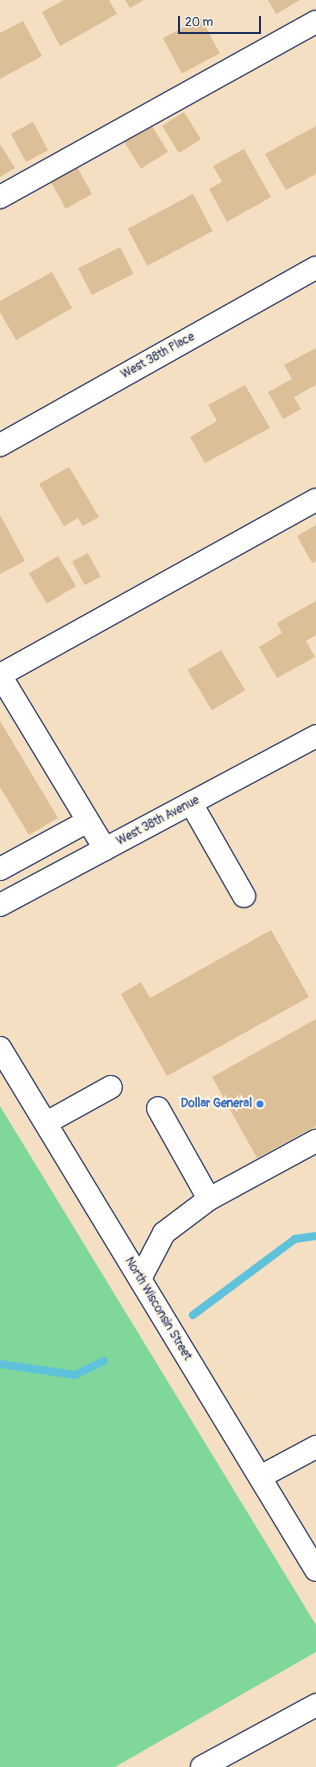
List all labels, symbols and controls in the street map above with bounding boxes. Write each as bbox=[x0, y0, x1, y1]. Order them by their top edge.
scale bar bbox=[180, 8, 263, 34]
text: 20 m bbox=[185, 15, 213, 30]
street label: West 38th Place bbox=[119, 330, 197, 382]
street label: West 38th Avenue bbox=[114, 793, 202, 849]
place label: Dollar General bbox=[181, 1097, 252, 1111]
marker: Dollar General bbox=[255, 1099, 265, 1109]
street label: North Wisconsin Street bbox=[121, 1255, 195, 1363]

